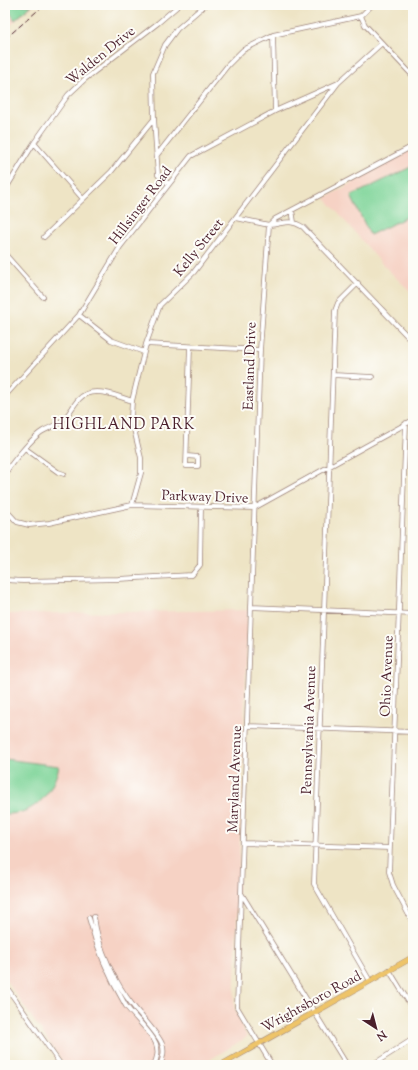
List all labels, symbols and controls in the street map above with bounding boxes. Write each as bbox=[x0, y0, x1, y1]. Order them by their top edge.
street label: Walden Drive bbox=[62, 22, 140, 91]
street label: Hillsinger Road bbox=[105, 163, 178, 250]
street label: Kelly Street bbox=[170, 215, 229, 282]
street label: Eastland Drive bbox=[239, 322, 263, 411]
district label: HIGHLAND PARK bbox=[52, 415, 196, 436]
street label: Parkway Drive bbox=[161, 486, 249, 510]
street label: Ohio Avenue bbox=[377, 635, 399, 717]
street label: Pennsylvania Avenue bbox=[298, 665, 322, 795]
street label: Maryland Avenue bbox=[224, 725, 248, 833]
street label: Wrightsboro Road bbox=[258, 967, 366, 1039]
north arrow bbox=[356, 1008, 396, 1048]
text: N bbox=[373, 1026, 390, 1044]

